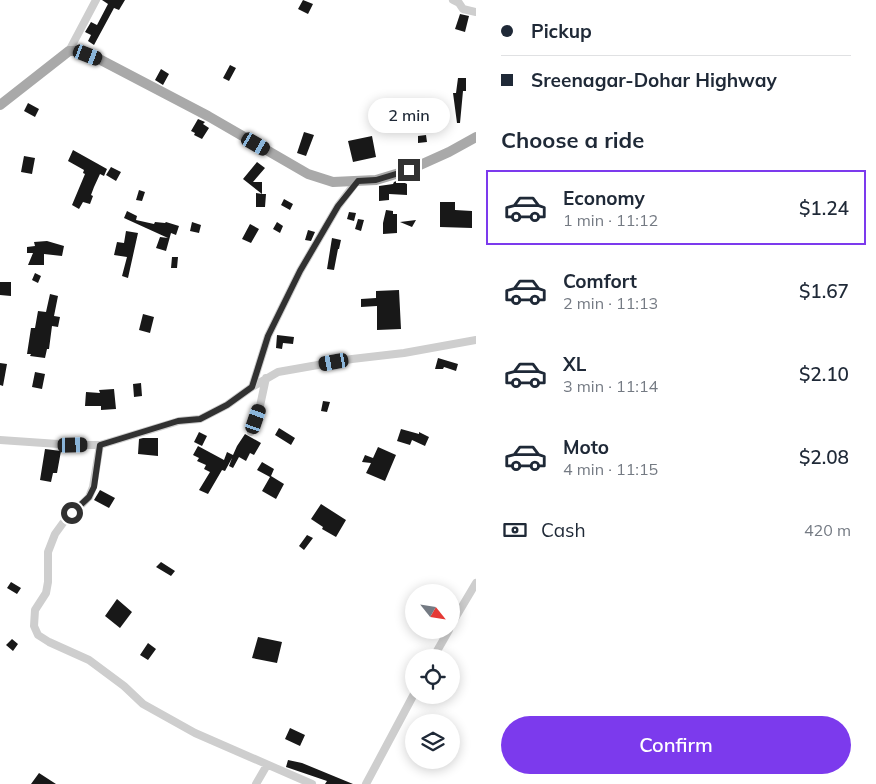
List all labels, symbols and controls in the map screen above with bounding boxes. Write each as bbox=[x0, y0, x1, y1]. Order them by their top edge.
text: Pickup bbox=[531, 19, 592, 43]
car bbox=[71, 43, 104, 67]
text: Sreenagar-Dohar Highway bbox=[531, 68, 777, 92]
callout: 2 min bbox=[368, 98, 450, 132]
text: 2 min bbox=[388, 105, 430, 125]
text: Choose a ride bbox=[501, 126, 644, 154]
car bbox=[239, 130, 272, 158]
route end bbox=[398, 159, 420, 181]
icon: car bbox=[503, 185, 548, 230]
text: Economy bbox=[563, 186, 645, 210]
text: $1.24 bbox=[799, 196, 849, 220]
text: 1 min · 11:12 bbox=[563, 210, 658, 230]
icon: car bbox=[503, 268, 548, 313]
text: Comfort bbox=[563, 269, 637, 293]
text: $1.67 bbox=[799, 279, 849, 303]
text: 2 min · 11:13 bbox=[563, 293, 658, 313]
icon: car bbox=[503, 351, 548, 396]
car bbox=[317, 352, 350, 372]
text: XL bbox=[563, 352, 586, 376]
text: $2.10 bbox=[799, 362, 849, 386]
text: 3 min · 11:14 bbox=[563, 376, 658, 396]
car bbox=[244, 402, 267, 436]
icon: car bbox=[503, 434, 548, 479]
text: Moto bbox=[563, 435, 609, 459]
car bbox=[57, 437, 88, 453]
text: $2.08 bbox=[799, 445, 849, 469]
text: 4 min · 11:15 bbox=[563, 459, 658, 479]
route start bbox=[61, 502, 83, 524]
icon: cash bbox=[501, 516, 529, 544]
text: Cash bbox=[541, 518, 586, 542]
text: 420 m bbox=[804, 520, 851, 540]
north arrow bbox=[405, 584, 460, 639]
map controls bbox=[405, 584, 460, 769]
button: locate bbox=[405, 649, 460, 704]
button: layers bbox=[405, 714, 460, 769]
button: Confirm bbox=[501, 716, 851, 774]

